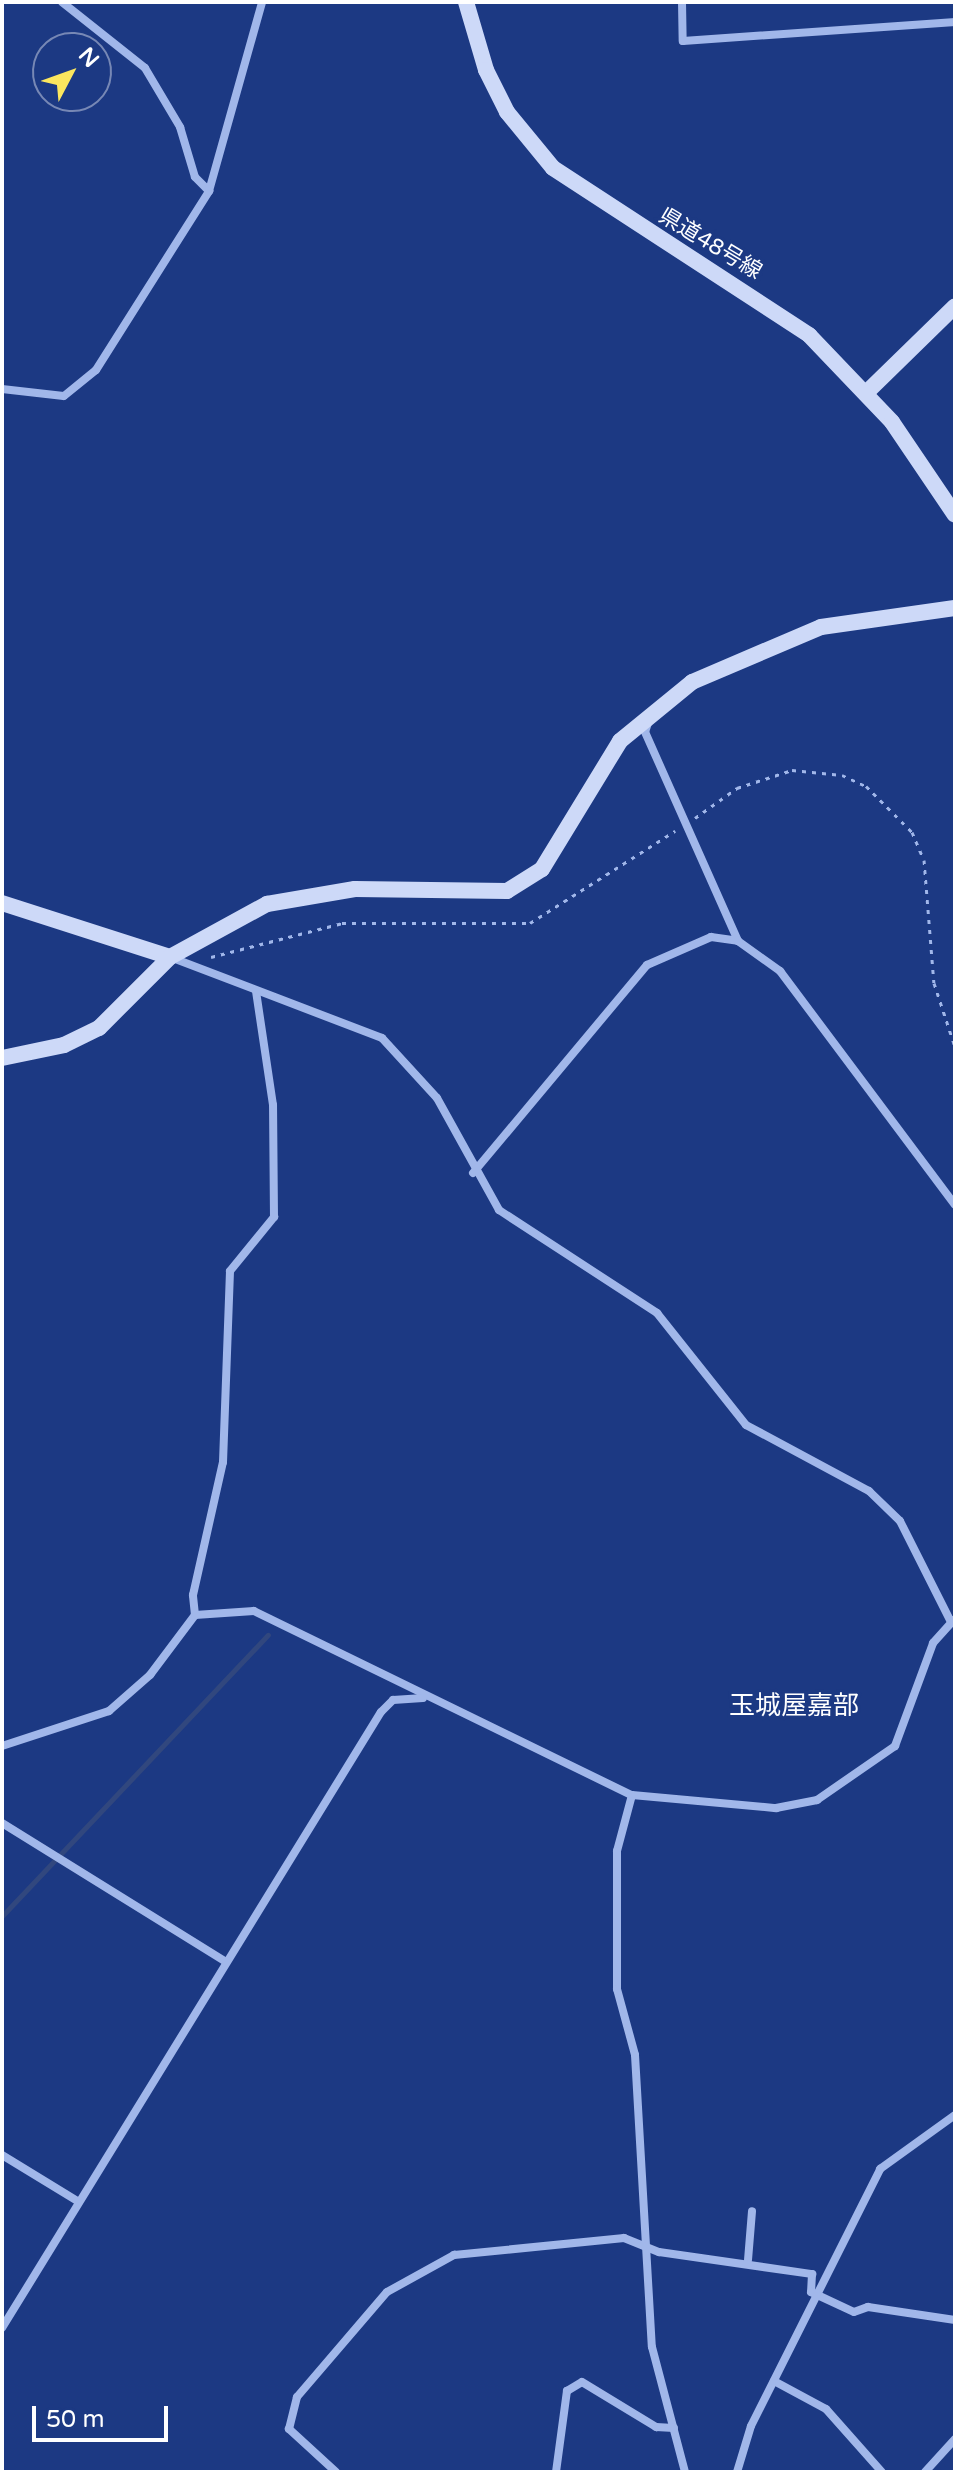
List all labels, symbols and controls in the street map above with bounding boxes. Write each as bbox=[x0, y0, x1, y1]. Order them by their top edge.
north arrow bbox=[32, 32, 112, 112]
text: N bbox=[73, 42, 104, 73]
street label: 県道48号線 bbox=[654, 203, 766, 285]
district label: 玉城屋嘉部 bbox=[729, 1690, 859, 1722]
scale bar bbox=[36, 2390, 172, 2440]
text: 50 m bbox=[46, 2405, 104, 2434]

